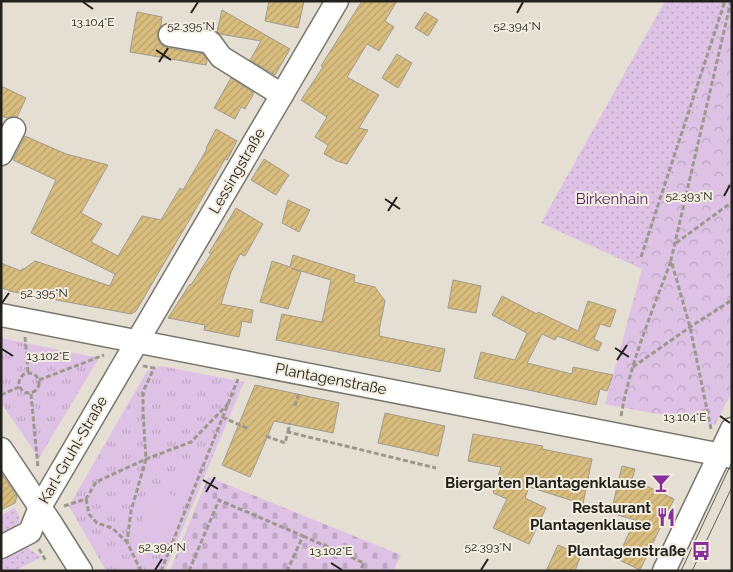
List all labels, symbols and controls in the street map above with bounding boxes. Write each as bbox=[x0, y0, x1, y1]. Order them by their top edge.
text: 13.104°E bbox=[71, 15, 115, 29]
text: 52.395°N bbox=[167, 19, 215, 33]
text: 52.394°N bbox=[493, 19, 541, 33]
street label: Lessingstraße bbox=[205, 125, 269, 217]
text: 52.393°N bbox=[665, 189, 713, 203]
park label: Birkenhain bbox=[576, 190, 648, 208]
text: 52.395°N bbox=[20, 286, 68, 300]
text: 13.102°E bbox=[27, 349, 69, 363]
street label: Plantagenstraße bbox=[274, 359, 388, 399]
street label: Karl-Gruhl-Straße bbox=[35, 393, 111, 507]
text: 13.104°E bbox=[663, 410, 707, 424]
bar icon: Biergarten Plantagenklause bbox=[650, 472, 672, 494]
place label: Biergarten Plantagenklause bbox=[445, 474, 646, 492]
place label: Restaurant Plantagenklause bbox=[530, 499, 651, 534]
restaurant icon: Restaurant Plantagenklause bbox=[655, 506, 677, 528]
text: 52.394°N bbox=[138, 540, 186, 554]
text: 52.393°N bbox=[464, 540, 512, 554]
bus stop icon: Plantagenstraße bbox=[690, 540, 712, 562]
place label: Plantagenstraße bbox=[567, 542, 686, 560]
text: 13.102°E bbox=[310, 544, 352, 558]

